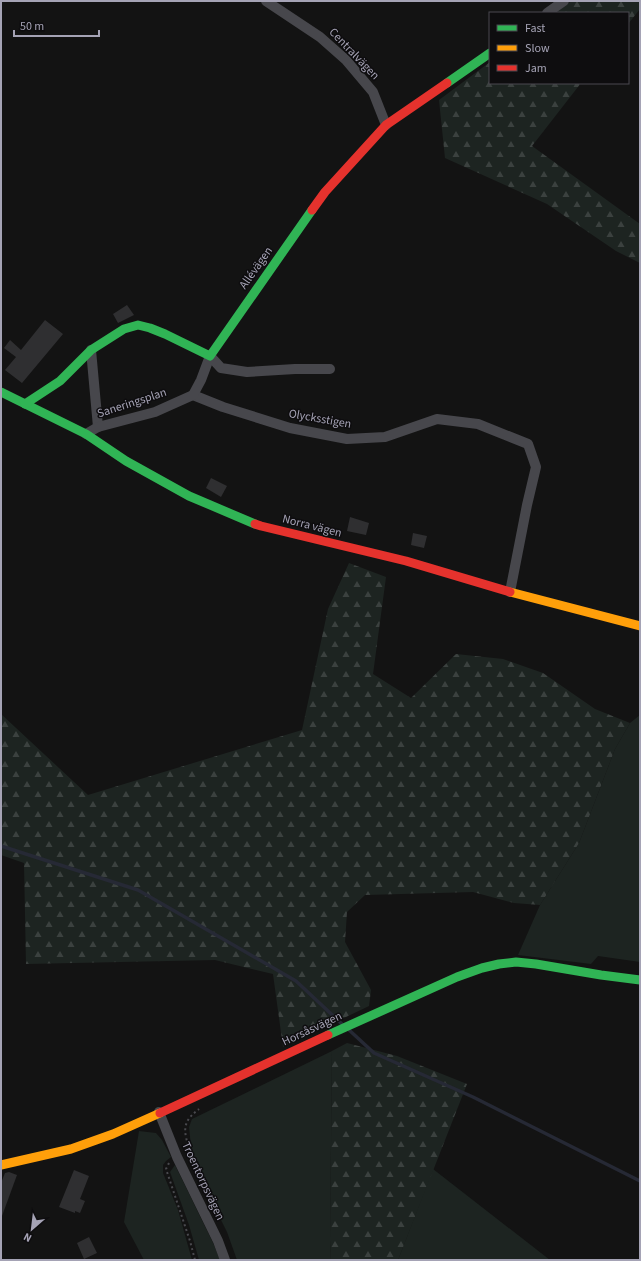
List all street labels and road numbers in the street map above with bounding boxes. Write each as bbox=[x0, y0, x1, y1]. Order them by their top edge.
street label: Centralvägen bbox=[325, 24, 383, 84]
street label: Allévägen bbox=[235, 243, 277, 293]
street label: Saneringsplan bbox=[95, 384, 169, 422]
street label: Olycksstigen bbox=[287, 405, 353, 433]
street label: Norra vägen bbox=[281, 510, 343, 542]
street label: Horsåsvägen bbox=[279, 1008, 345, 1050]
street label: Troentorpsvägen bbox=[177, 1139, 229, 1223]

